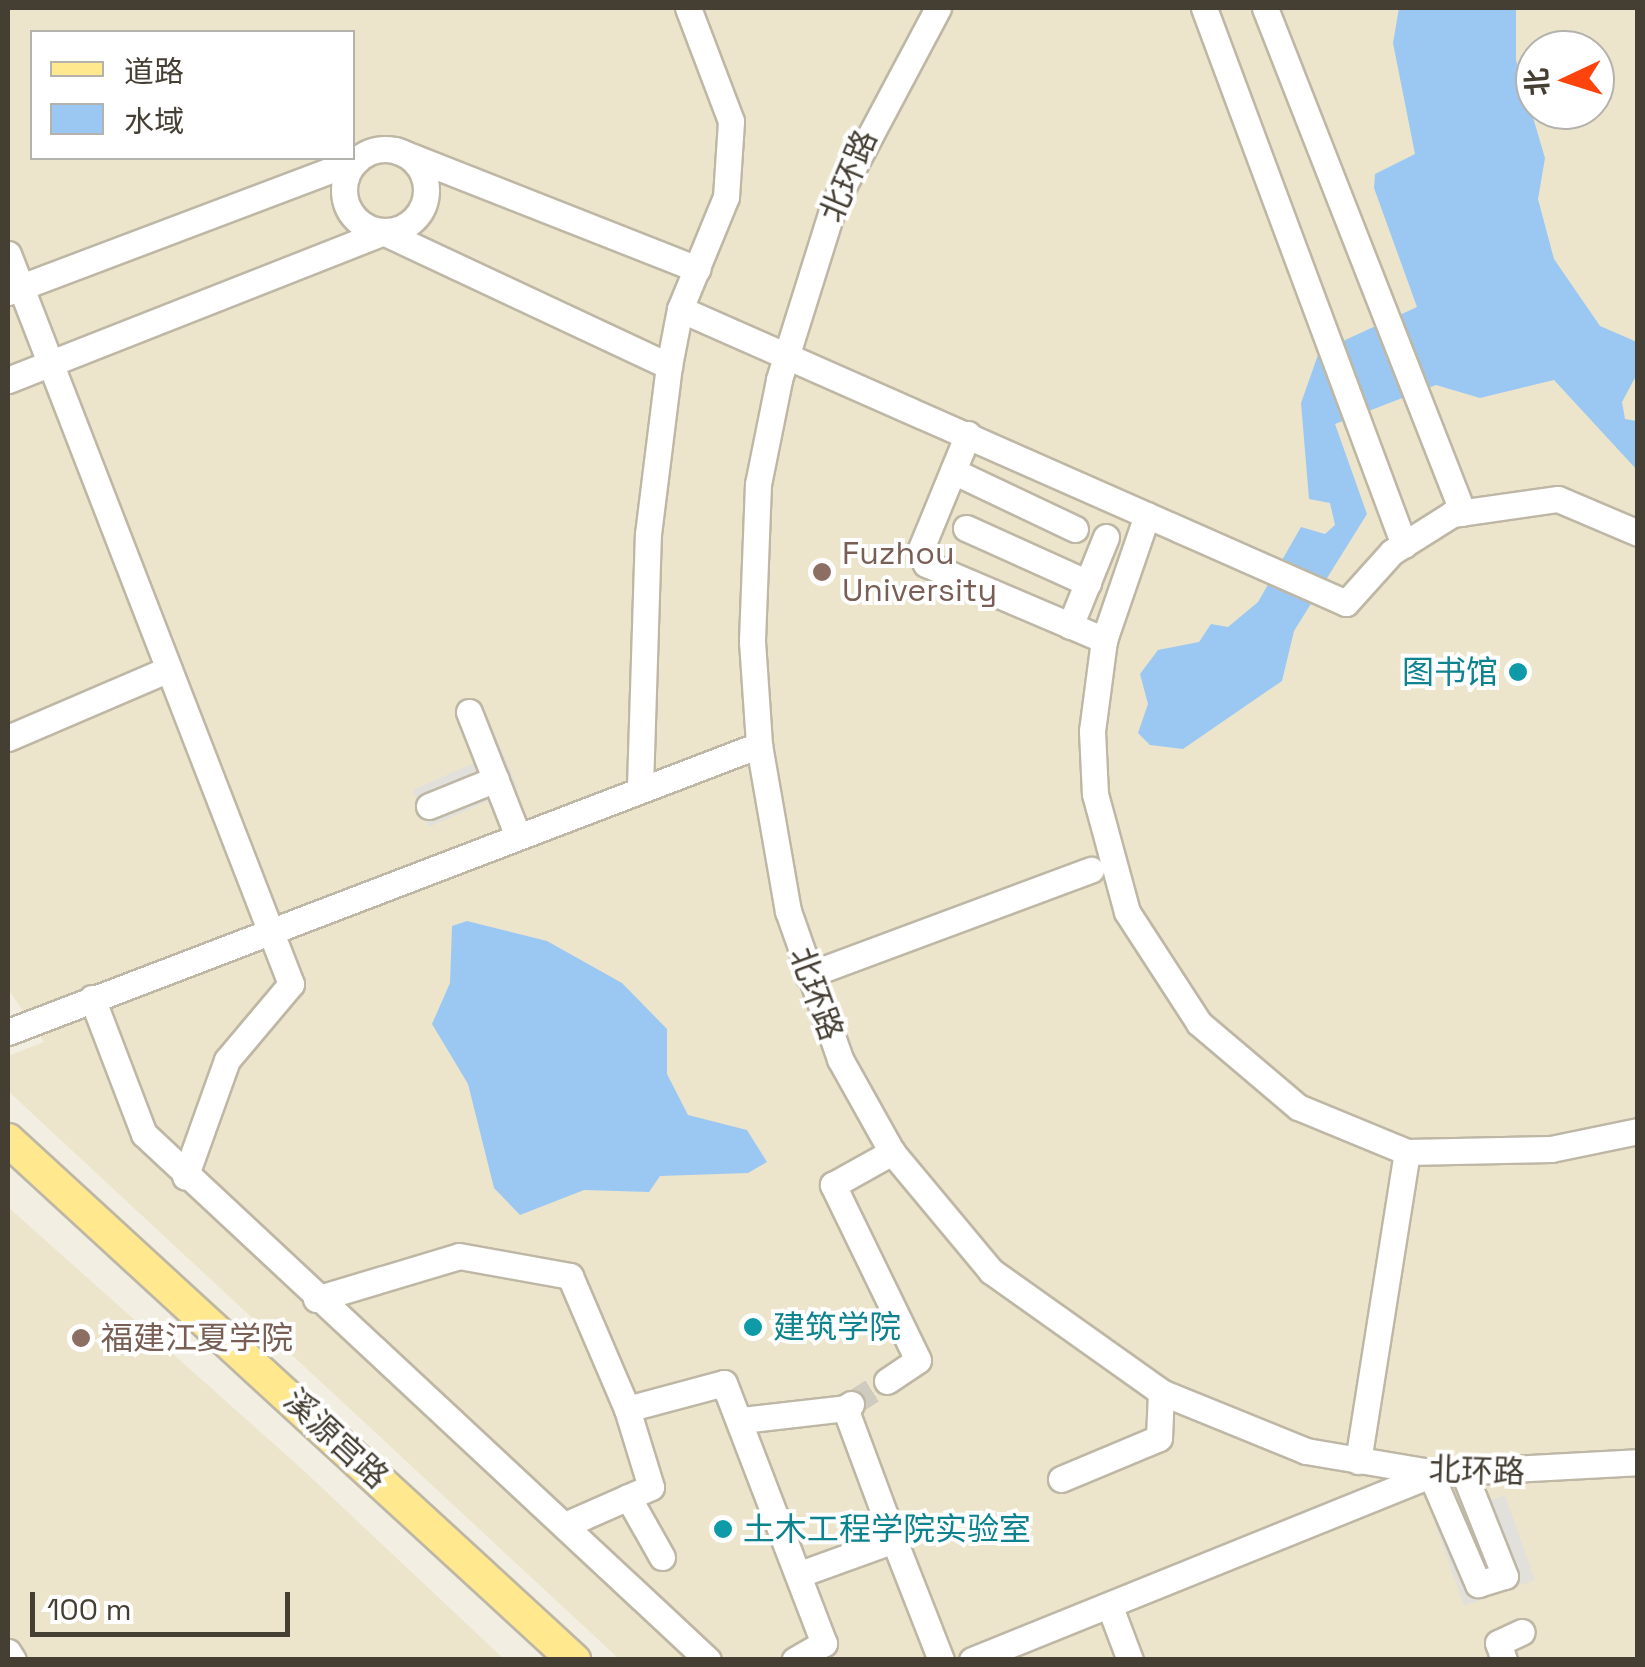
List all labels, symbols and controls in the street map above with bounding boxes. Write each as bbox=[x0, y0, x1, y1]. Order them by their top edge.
legend bbox=[30, 30, 355, 160]
north arrow bbox=[1515, 30, 1615, 130]
text: 道路 bbox=[124, 52, 184, 91]
text: 北 bbox=[1518, 67, 1556, 97]
text: 水域 bbox=[124, 102, 184, 141]
street label: 北环路 bbox=[813, 124, 885, 228]
place label: Fuzhou University bbox=[842, 535, 997, 610]
marker: Fuzhou University bbox=[811, 561, 833, 583]
place label: 图书馆 bbox=[1402, 653, 1498, 691]
marker: 图书馆 bbox=[1507, 661, 1529, 683]
street label: 北环路 bbox=[782, 942, 850, 1046]
place label: 建筑学院 bbox=[773, 1308, 901, 1346]
marker: 建筑学院 bbox=[742, 1316, 764, 1338]
place label: 福建江夏学院 bbox=[101, 1319, 293, 1357]
marker: 福建江夏学院 bbox=[70, 1327, 92, 1349]
street label: 溪源宫路 bbox=[276, 1381, 396, 1497]
street label: 北环路 bbox=[1428, 1450, 1526, 1492]
place label: 土木工程学院实验室 bbox=[743, 1510, 1031, 1548]
marker: 土木工程学院实验室 bbox=[712, 1518, 734, 1540]
scale bar bbox=[35, 1572, 295, 1634]
text: 100 m bbox=[47, 1590, 132, 1629]

